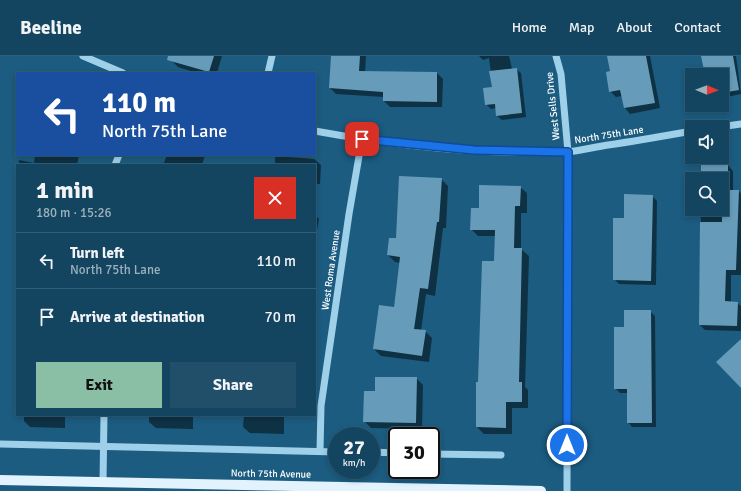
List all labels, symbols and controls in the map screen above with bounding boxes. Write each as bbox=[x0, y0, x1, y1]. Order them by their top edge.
text: Beeline bbox=[20, 16, 82, 40]
text: Home bbox=[512, 19, 547, 36]
text: Map bbox=[569, 19, 594, 36]
text: About bbox=[616, 19, 652, 36]
text: Contact bbox=[674, 19, 721, 36]
north arrow bbox=[685, 68, 729, 112]
map controls bbox=[685, 68, 729, 216]
street label: West Sells Drive bbox=[543, 71, 563, 141]
text: 110 m bbox=[102, 86, 176, 120]
icon: left bbox=[36, 88, 88, 140]
text: North 75th Lane bbox=[102, 120, 227, 142]
button: sound bbox=[685, 120, 729, 164]
pin bbox=[345, 122, 379, 156]
street label: North 75th Lane bbox=[574, 124, 644, 146]
icon: arrive bbox=[351, 128, 373, 150]
button: search bbox=[685, 172, 729, 216]
text: 1 min bbox=[36, 175, 94, 205]
button: close bbox=[254, 177, 296, 219]
text: 180 m · 15:26 bbox=[36, 205, 112, 221]
street label: West Roma Avenue bbox=[319, 229, 343, 311]
text: Turn left bbox=[70, 244, 124, 262]
icon: left bbox=[36, 250, 58, 272]
text: 110 m bbox=[256, 252, 296, 270]
text: North 75th Lane bbox=[70, 262, 161, 278]
icon: arrive bbox=[36, 306, 58, 328]
text: Arrive at destination bbox=[70, 308, 205, 326]
text: 70 m bbox=[265, 308, 296, 326]
button: Exit bbox=[36, 362, 162, 408]
button: Share bbox=[170, 362, 296, 408]
position arrow bbox=[546, 424, 588, 466]
speed limit sign: 30 bbox=[388, 427, 440, 479]
text: 27 bbox=[343, 435, 365, 460]
text: km/h bbox=[343, 457, 365, 469]
street label: North 75th Avenue bbox=[231, 467, 311, 481]

